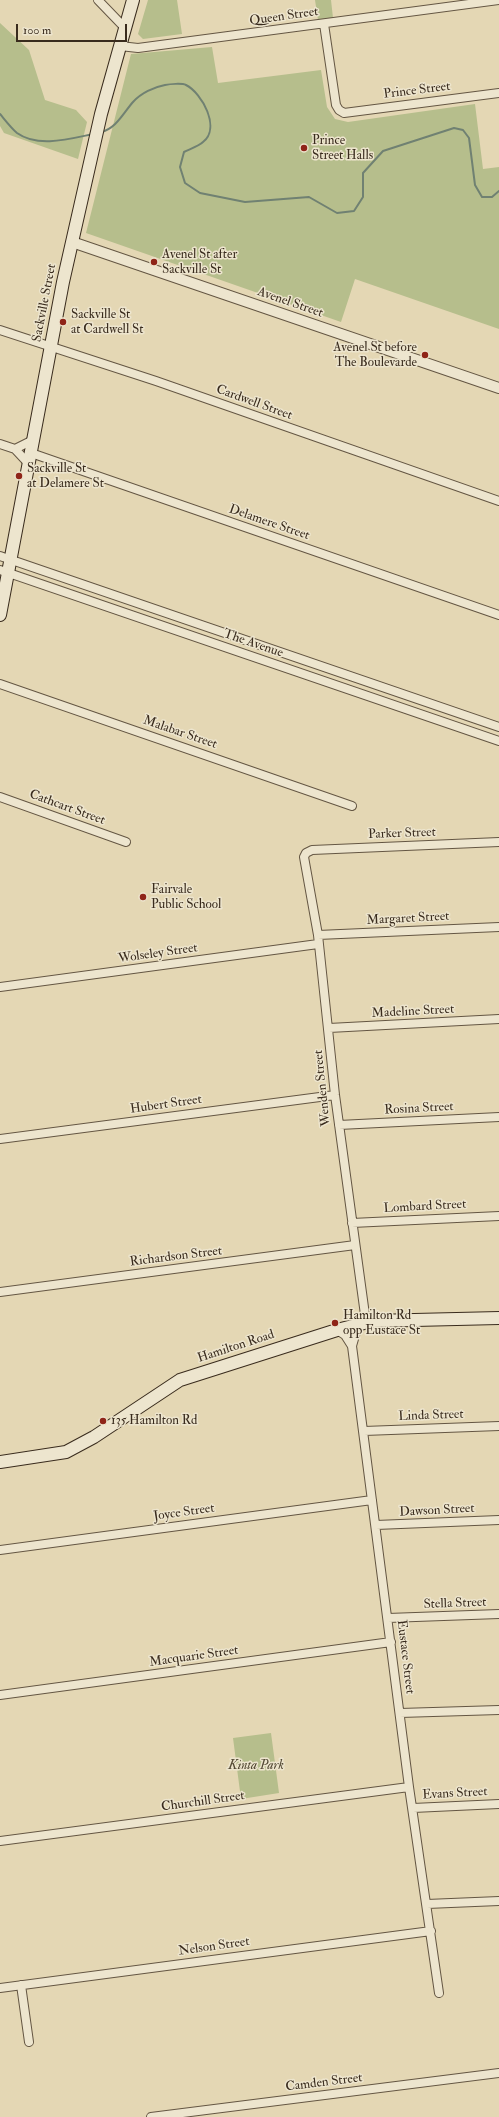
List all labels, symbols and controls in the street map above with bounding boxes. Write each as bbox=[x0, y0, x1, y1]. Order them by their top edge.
street label: Queen Street bbox=[249, 4, 319, 30]
scale bar bbox=[18, 16, 129, 42]
text: 100 m bbox=[23, 23, 51, 38]
street label: Prince Street bbox=[383, 79, 451, 103]
place label: Prince Street Halls bbox=[312, 133, 373, 164]
marker: Prince Street Halls bbox=[299, 143, 309, 153]
place label: Avenel St after Sackville St bbox=[162, 247, 237, 278]
marker: Avenel St after Sackville St bbox=[149, 257, 159, 267]
street label: Sackville Street bbox=[30, 263, 60, 343]
street label: Avenel Street bbox=[255, 284, 325, 322]
place label: Sackville St at Cardwell St bbox=[71, 307, 143, 338]
marker: Sackville St at Cardwell St bbox=[58, 317, 68, 327]
place label: Avenel St before The Boulevarde bbox=[333, 340, 417, 371]
marker: Avenel St before The Boulevarde bbox=[420, 350, 430, 360]
street label: Cardwell Street bbox=[214, 382, 294, 424]
place label: Sackville St at Delamere St bbox=[27, 461, 104, 492]
marker: Sackville St at Delamere St bbox=[14, 471, 24, 481]
street label: Delamere Street bbox=[227, 502, 311, 544]
street label: The Avenue bbox=[221, 626, 285, 662]
street label: Malabar Street bbox=[141, 713, 219, 753]
street label: Cathcart Street bbox=[27, 787, 107, 829]
street label: Parker Street bbox=[368, 825, 436, 843]
place label: Fairvale Public School bbox=[151, 882, 221, 913]
marker: Fairvale Public School bbox=[138, 892, 148, 902]
street label: Margaret Street bbox=[366, 909, 450, 929]
street label: Wolseley Street bbox=[117, 941, 199, 967]
street label: Madeline Street bbox=[371, 1002, 455, 1022]
street label: Wenden Street bbox=[311, 1049, 335, 1127]
street label: Hubert Street bbox=[129, 1092, 203, 1118]
street label: Rosina Street bbox=[384, 1099, 454, 1119]
street label: Lombard Street bbox=[383, 1197, 467, 1217]
street label: Richardson Street bbox=[129, 1244, 223, 1270]
place label: Hamilton Rd opp Eustace St bbox=[343, 1308, 420, 1339]
marker: Hamilton Rd opp Eustace St bbox=[330, 1318, 340, 1328]
street label: Hamilton Road bbox=[196, 1327, 276, 1367]
street label: Linda Street bbox=[398, 1407, 464, 1425]
place label: 135 Hamilton Rd bbox=[111, 1413, 197, 1429]
marker: 135 Hamilton Rd bbox=[98, 1416, 108, 1426]
street label: Joyce Street bbox=[152, 1501, 216, 1525]
street label: Dawson Street bbox=[399, 1501, 475, 1521]
street label: Stella Street bbox=[423, 1595, 487, 1613]
street label: Eustace Street bbox=[393, 1619, 417, 1695]
street label: Macquarie Street bbox=[149, 1643, 239, 1671]
park label: Kinta Park bbox=[228, 1758, 284, 1774]
street label: Evans Street bbox=[422, 1785, 488, 1803]
street label: Churchill Street bbox=[160, 1788, 246, 1816]
street label: Nelson Street bbox=[177, 1934, 251, 1960]
street label: Camden Street bbox=[285, 2071, 363, 2095]

